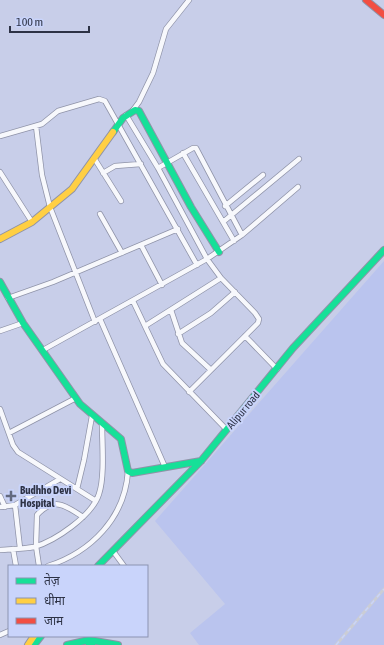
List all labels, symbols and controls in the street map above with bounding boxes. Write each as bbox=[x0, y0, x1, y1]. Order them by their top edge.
scale bar bbox=[10, 8, 89, 34]
text: 100 m bbox=[16, 15, 43, 29]
street label: Alipur road bbox=[224, 389, 262, 431]
place label: Budhho Devi Hospital bbox=[20, 484, 72, 509]
marker: Budhho Devi Hospital bbox=[5, 490, 17, 502]
legend bbox=[8, 565, 148, 637]
text: तेज़ bbox=[44, 573, 61, 588]
text: धीमा bbox=[44, 593, 66, 608]
text: जाम bbox=[44, 614, 64, 628]

